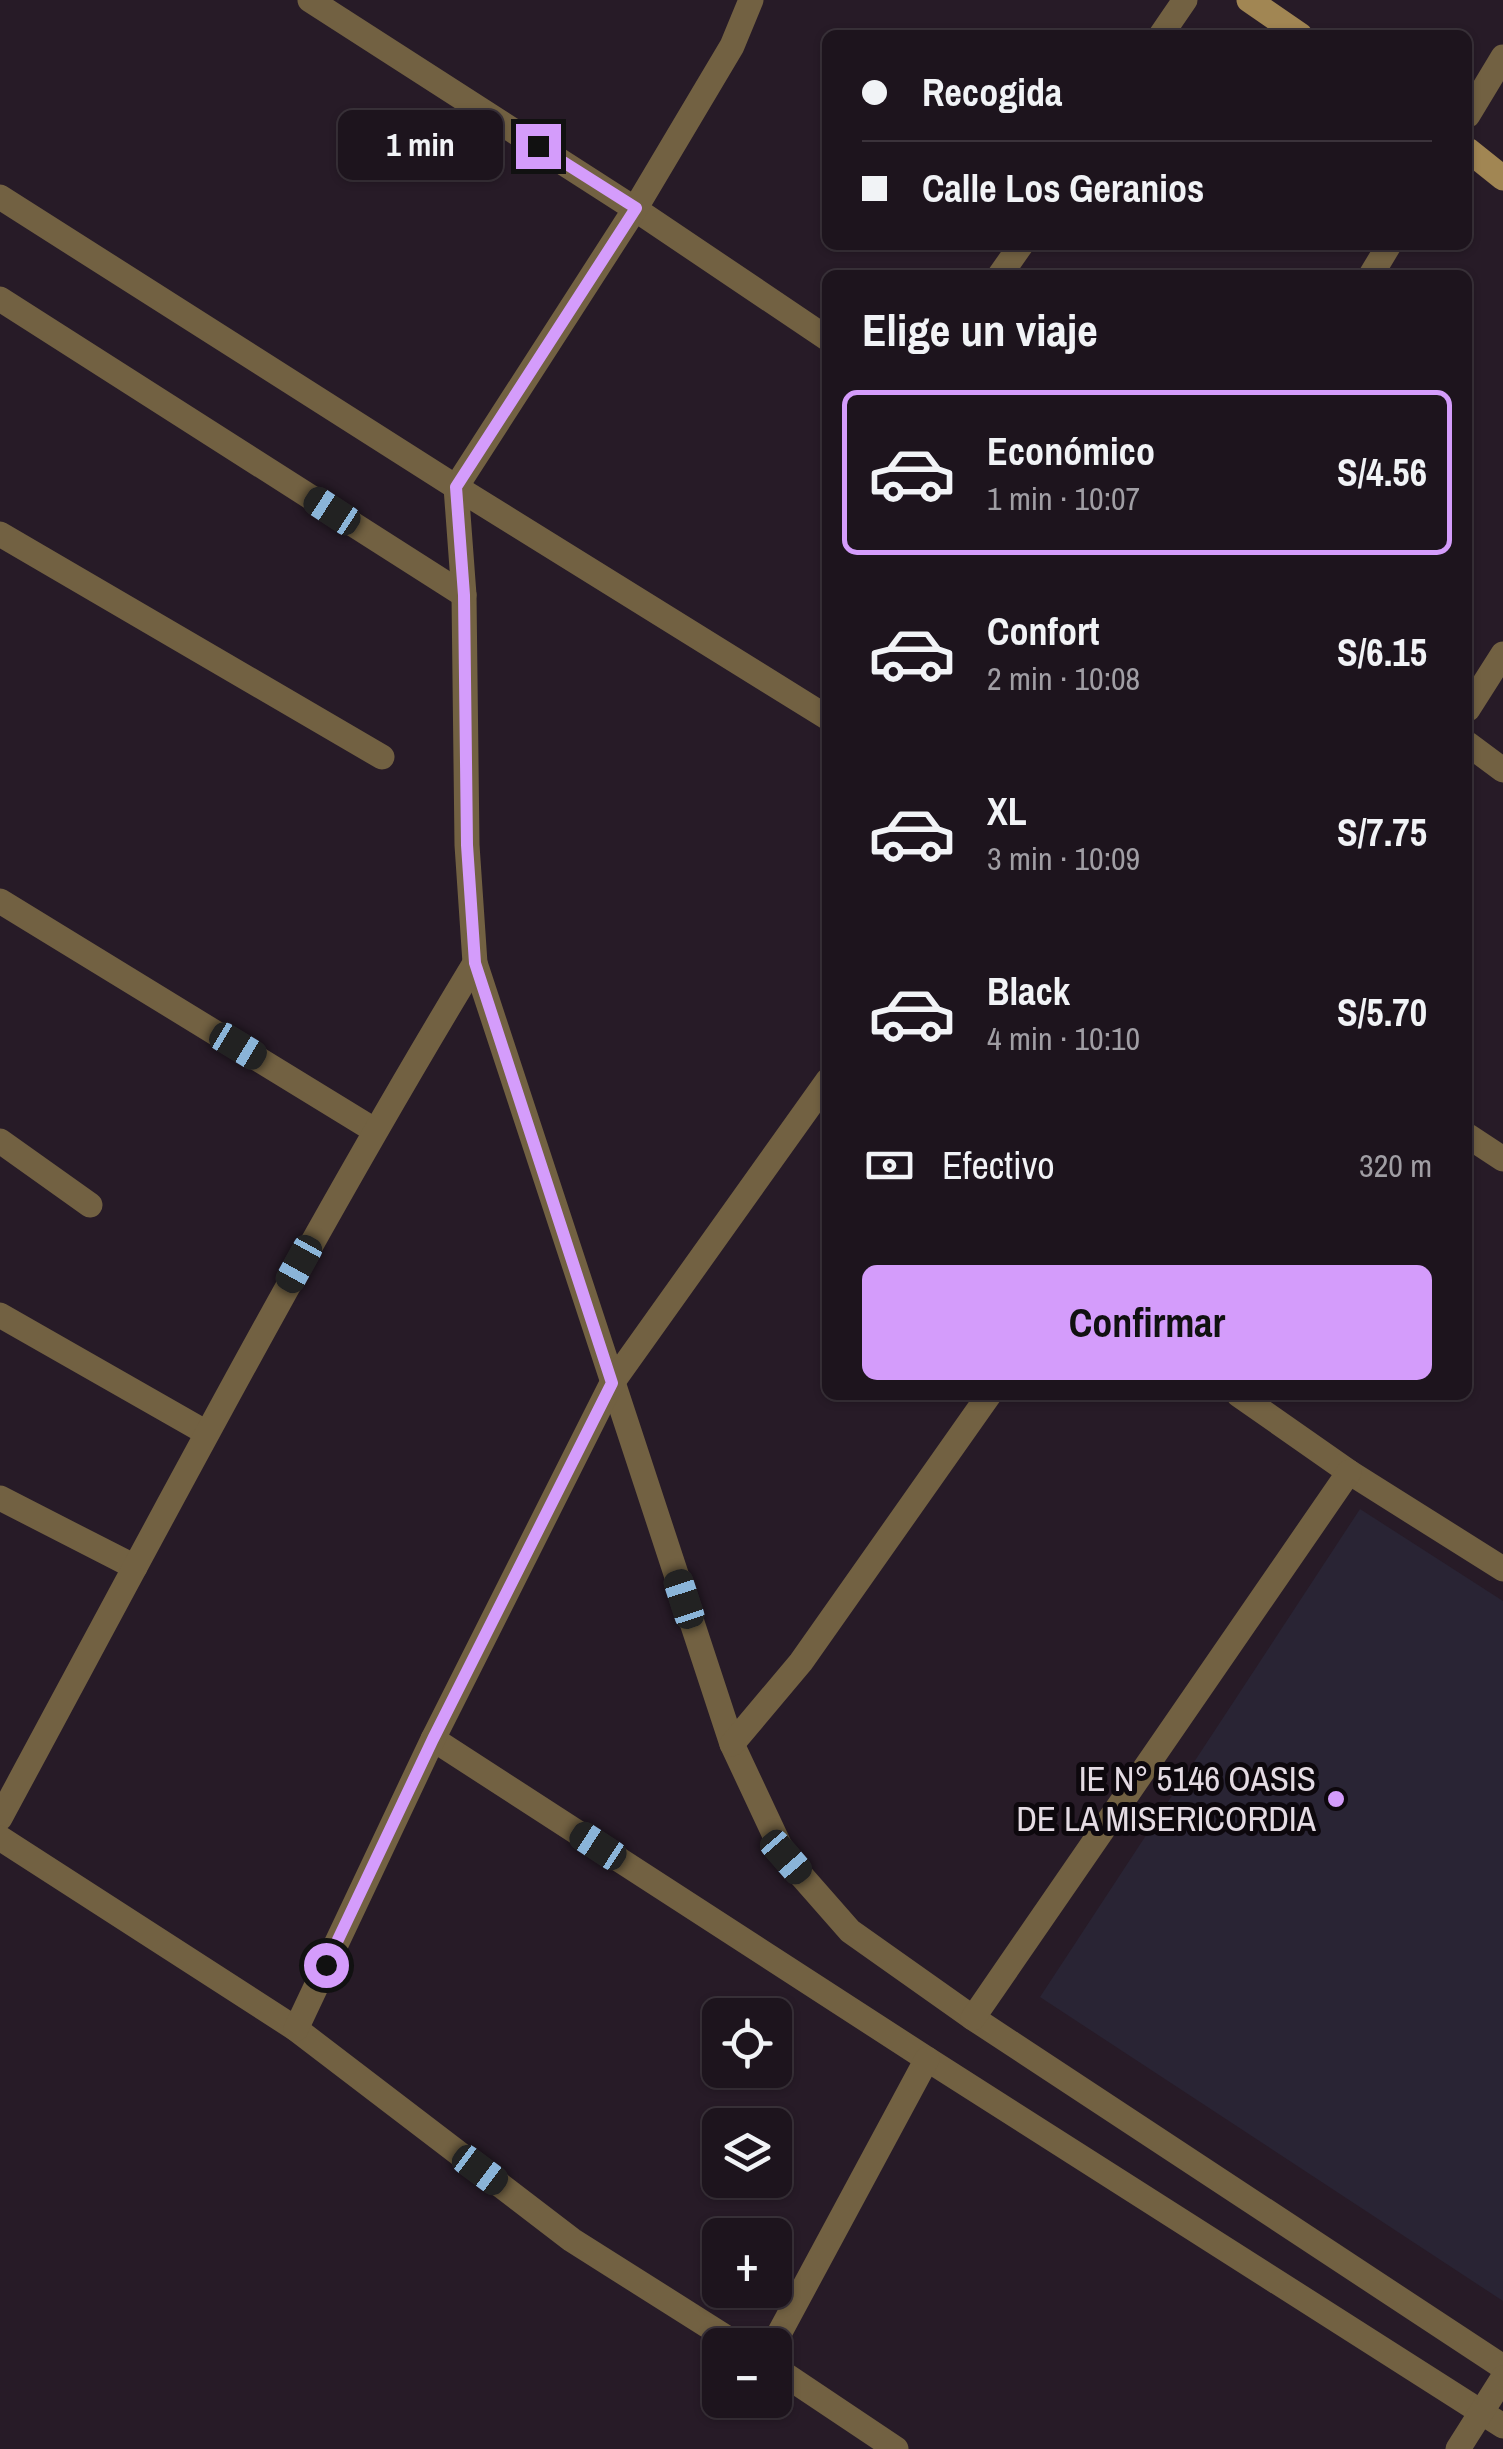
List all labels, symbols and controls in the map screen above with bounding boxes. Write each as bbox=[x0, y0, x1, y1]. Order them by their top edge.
text: Recogida bbox=[922, 67, 1062, 118]
callout: 1 min bbox=[338, 111, 503, 181]
text: 1 min bbox=[386, 123, 455, 166]
route end bbox=[516, 124, 561, 169]
text: Calle Los Geranios bbox=[922, 163, 1204, 214]
text: Elige un viaje bbox=[862, 299, 1098, 360]
text: Económico bbox=[987, 426, 1155, 477]
icon: car bbox=[867, 428, 957, 518]
text: S/4.56 bbox=[1337, 447, 1427, 498]
text: 1 min · 10:07 bbox=[987, 477, 1140, 520]
car bbox=[299, 482, 365, 540]
text: Confort bbox=[987, 606, 1099, 657]
icon: car bbox=[867, 608, 957, 698]
text: S/6.15 bbox=[1337, 627, 1427, 678]
text: 2 min · 10:08 bbox=[987, 657, 1140, 700]
text: XL bbox=[987, 786, 1027, 837]
icon: car bbox=[867, 788, 957, 878]
text: S/7.75 bbox=[1337, 807, 1427, 858]
text: 3 min · 10:09 bbox=[987, 837, 1140, 880]
text: Black bbox=[987, 966, 1070, 1017]
icon: car bbox=[867, 968, 957, 1058]
text: S/5.70 bbox=[1337, 987, 1427, 1038]
text: 4 min · 10:10 bbox=[987, 1017, 1140, 1060]
car bbox=[205, 1018, 271, 1074]
icon: cash bbox=[862, 1138, 917, 1193]
text: Efectivo bbox=[942, 1140, 1055, 1191]
text: 320 m bbox=[1359, 1144, 1432, 1187]
car bbox=[271, 1230, 327, 1298]
button: Confirmar bbox=[862, 1265, 1432, 1380]
car bbox=[660, 1566, 708, 1632]
place label: IE N° 5146 OASIS DE LA MISERICORDIA bbox=[1016, 1755, 1317, 1842]
marker: IE N° 5146 OASIS DE LA MISERICORDIA bbox=[1325, 1788, 1347, 1810]
car bbox=[565, 1817, 631, 1875]
car bbox=[755, 1825, 817, 1889]
route start bbox=[304, 1943, 349, 1988]
map controls bbox=[702, 1998, 792, 2418]
button: locate bbox=[702, 1998, 792, 2088]
button: layers bbox=[702, 2108, 792, 2198]
car bbox=[447, 2140, 513, 2200]
button: + bbox=[702, 2218, 792, 2308]
button: − bbox=[702, 2328, 792, 2418]

